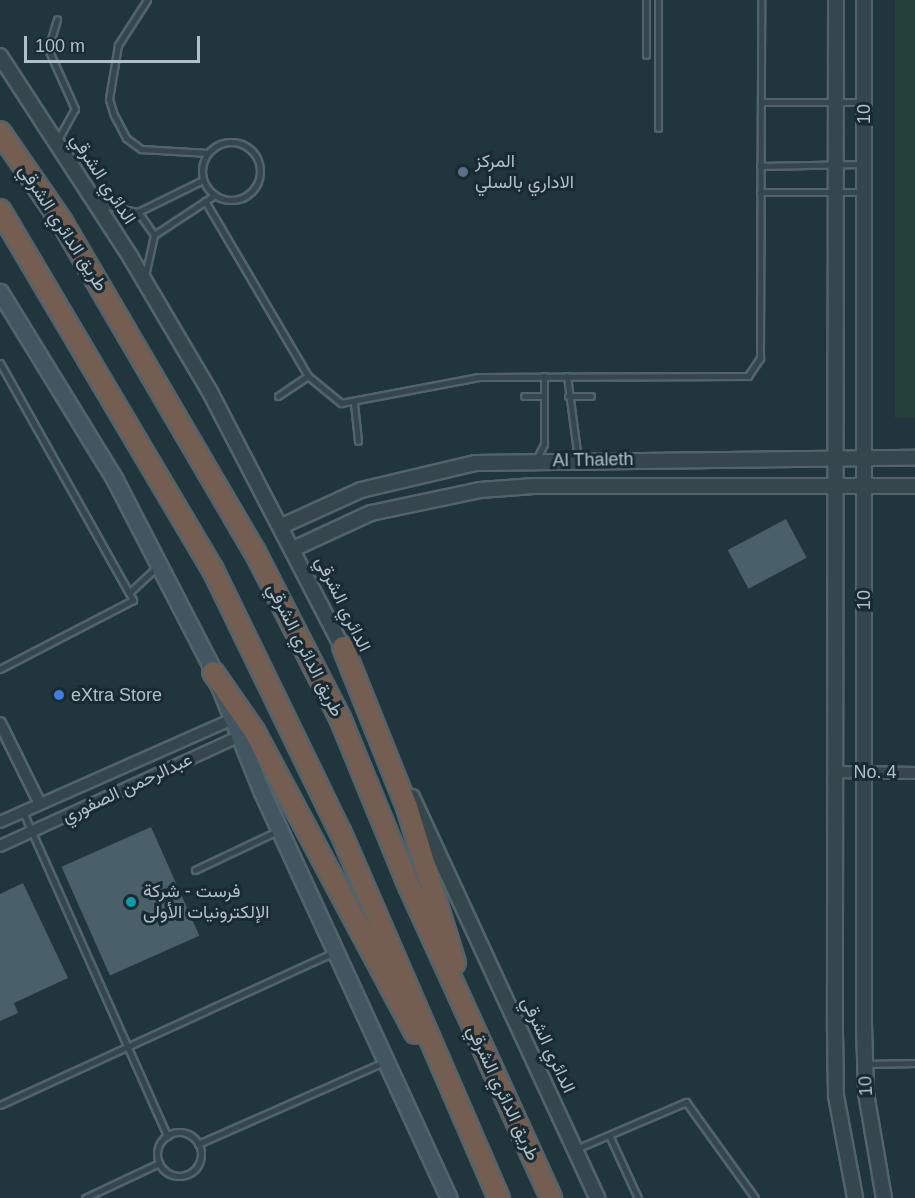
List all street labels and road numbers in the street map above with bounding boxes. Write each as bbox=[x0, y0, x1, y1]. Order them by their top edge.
street label: 10 bbox=[853, 104, 875, 124]
street label: الدائري الشرقي bbox=[66, 130, 140, 228]
street label: طريق الدائري الشرقي bbox=[14, 161, 112, 295]
street label: Al Thaleth bbox=[552, 448, 634, 472]
street label: الدائري الشرقي bbox=[311, 553, 375, 655]
street label: طريق الدائري الشرقي bbox=[262, 580, 348, 720]
street label: 10 bbox=[853, 590, 875, 610]
street label: عبدالرحمن الصفوري bbox=[58, 748, 196, 828]
street label: No. 4 bbox=[853, 761, 897, 783]
street label: الدائري الشرقي bbox=[516, 994, 580, 1096]
street label: طريق الدائري الشرقي bbox=[462, 1022, 544, 1164]
street label: 10 bbox=[855, 1075, 877, 1097]

